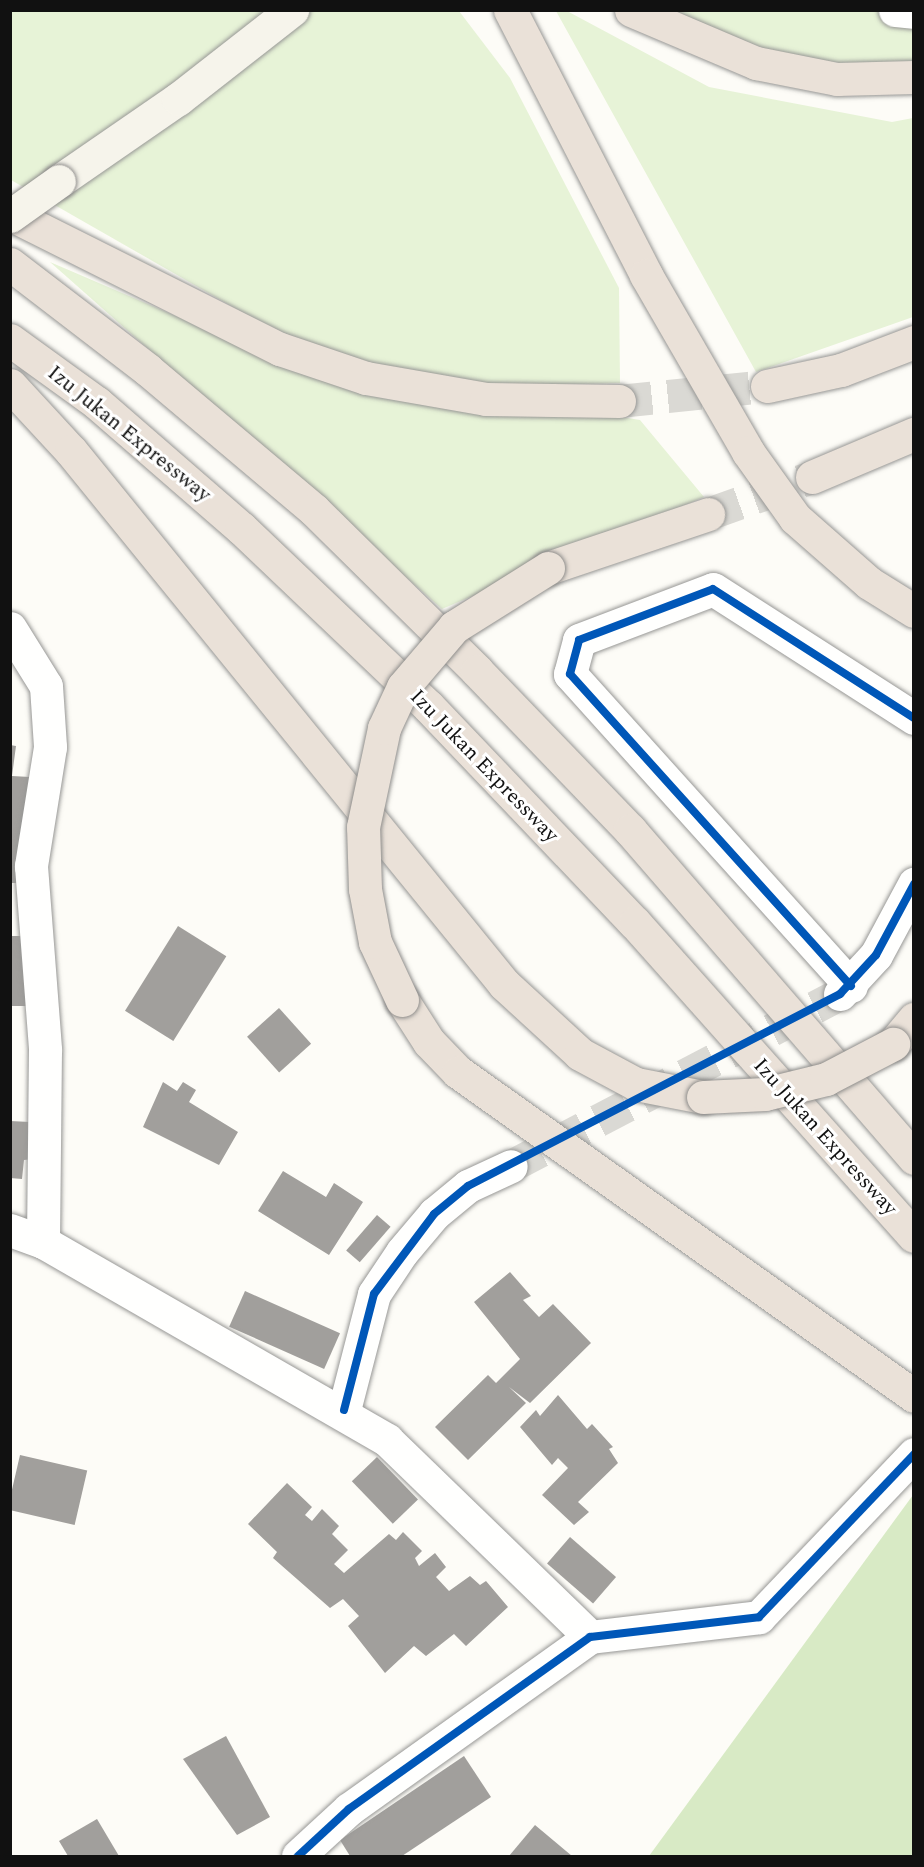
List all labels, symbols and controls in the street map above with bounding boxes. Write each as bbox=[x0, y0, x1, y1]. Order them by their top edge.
street label: Izu Jukan Expressway bbox=[42, 360, 216, 508]
street label: Izu Jukan Expressway bbox=[405, 684, 563, 848]
street label: Izu Jukan Expressway bbox=[748, 1053, 902, 1221]

